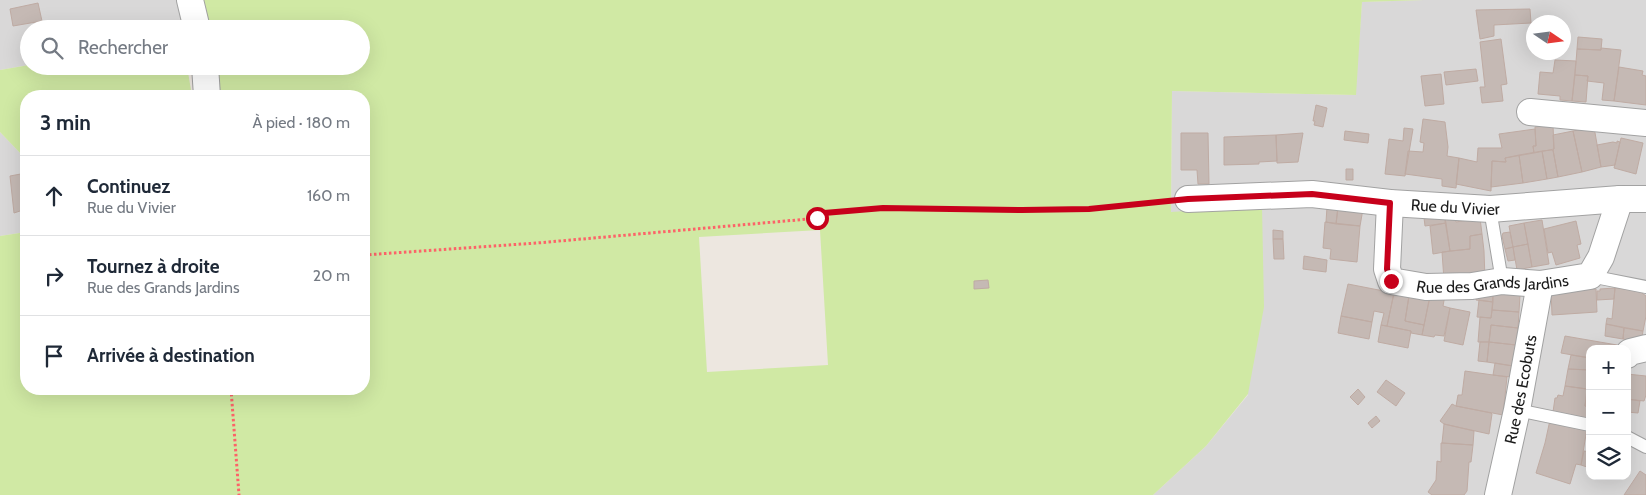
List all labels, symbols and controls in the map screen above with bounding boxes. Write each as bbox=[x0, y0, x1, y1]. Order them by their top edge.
north arrow bbox=[1526, 15, 1571, 60]
search box bbox=[20, 20, 370, 75]
icon: search bbox=[38, 34, 66, 62]
text: Rechercher bbox=[78, 36, 168, 59]
text: 3 min bbox=[40, 110, 91, 135]
text: À pied · 180 m bbox=[252, 113, 350, 132]
text: Continuez bbox=[87, 175, 170, 198]
icon: ahead bbox=[40, 182, 68, 210]
text: 160 m bbox=[307, 186, 350, 205]
street label: Rue du Vivier bbox=[1410, 195, 1501, 219]
text: Rue du Vivier bbox=[87, 198, 176, 217]
route start bbox=[806, 207, 829, 230]
text: Tournez à droite bbox=[87, 255, 220, 278]
icon: right bbox=[40, 262, 68, 290]
text: 20 m bbox=[313, 266, 350, 285]
route end bbox=[1380, 270, 1403, 293]
street label: Rue des Grands Jardins bbox=[1415, 270, 1570, 297]
text: Rue des Grands Jardins bbox=[87, 278, 240, 297]
street label: Rue des Ecobuts bbox=[1500, 333, 1540, 446]
icon: arrive bbox=[40, 342, 68, 370]
text: Arrivée à destination bbox=[87, 344, 255, 367]
map controls bbox=[1586, 345, 1631, 480]
button: + bbox=[1586, 345, 1631, 390]
button: − bbox=[1586, 390, 1631, 435]
button: layers bbox=[1586, 435, 1631, 480]

